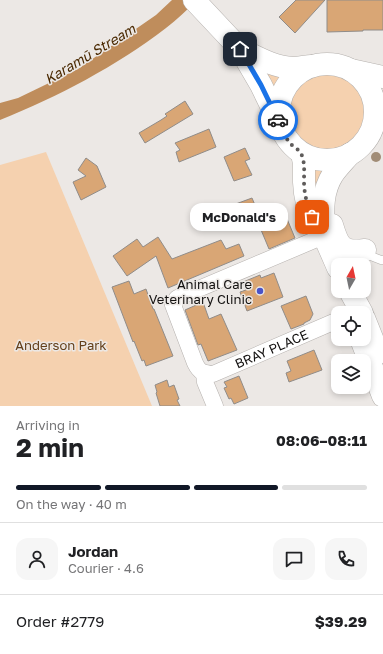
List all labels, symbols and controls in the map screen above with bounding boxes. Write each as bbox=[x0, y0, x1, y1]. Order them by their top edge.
water label: Karamū Stream bbox=[41, 19, 139, 87]
pin bbox=[223, 32, 257, 66]
icon: home bbox=[229, 38, 251, 60]
courier bbox=[258, 100, 298, 140]
icon: car bbox=[267, 109, 289, 131]
pin bbox=[295, 200, 329, 234]
callout: McDonald's bbox=[190, 203, 288, 231]
icon: bag bbox=[301, 206, 323, 228]
text: McDonald's bbox=[202, 209, 276, 225]
north arrow bbox=[331, 258, 371, 298]
map controls bbox=[331, 258, 371, 394]
place label: Animal Care Veterinary Clinic bbox=[149, 276, 252, 307]
marker: Animal Care Veterinary Clinic bbox=[255, 286, 265, 296]
button: locate bbox=[331, 306, 371, 346]
street label: BRAY PLACE bbox=[232, 326, 311, 372]
park label: Anderson Park bbox=[15, 337, 107, 353]
button: layers bbox=[331, 354, 371, 394]
text: Arriving in bbox=[16, 417, 80, 433]
text: 08:06–08:11 bbox=[276, 431, 367, 449]
text: 2 min bbox=[16, 432, 84, 463]
text: On the way · 40 m bbox=[16, 496, 127, 512]
button: person bbox=[16, 538, 58, 580]
button: chat bbox=[273, 538, 315, 580]
button: phone bbox=[325, 538, 367, 580]
text: Jordan bbox=[68, 542, 118, 560]
text: Courier · 4.6 bbox=[68, 560, 144, 576]
text: Order #2779 bbox=[16, 612, 104, 630]
text: $39.29 bbox=[315, 612, 367, 630]

